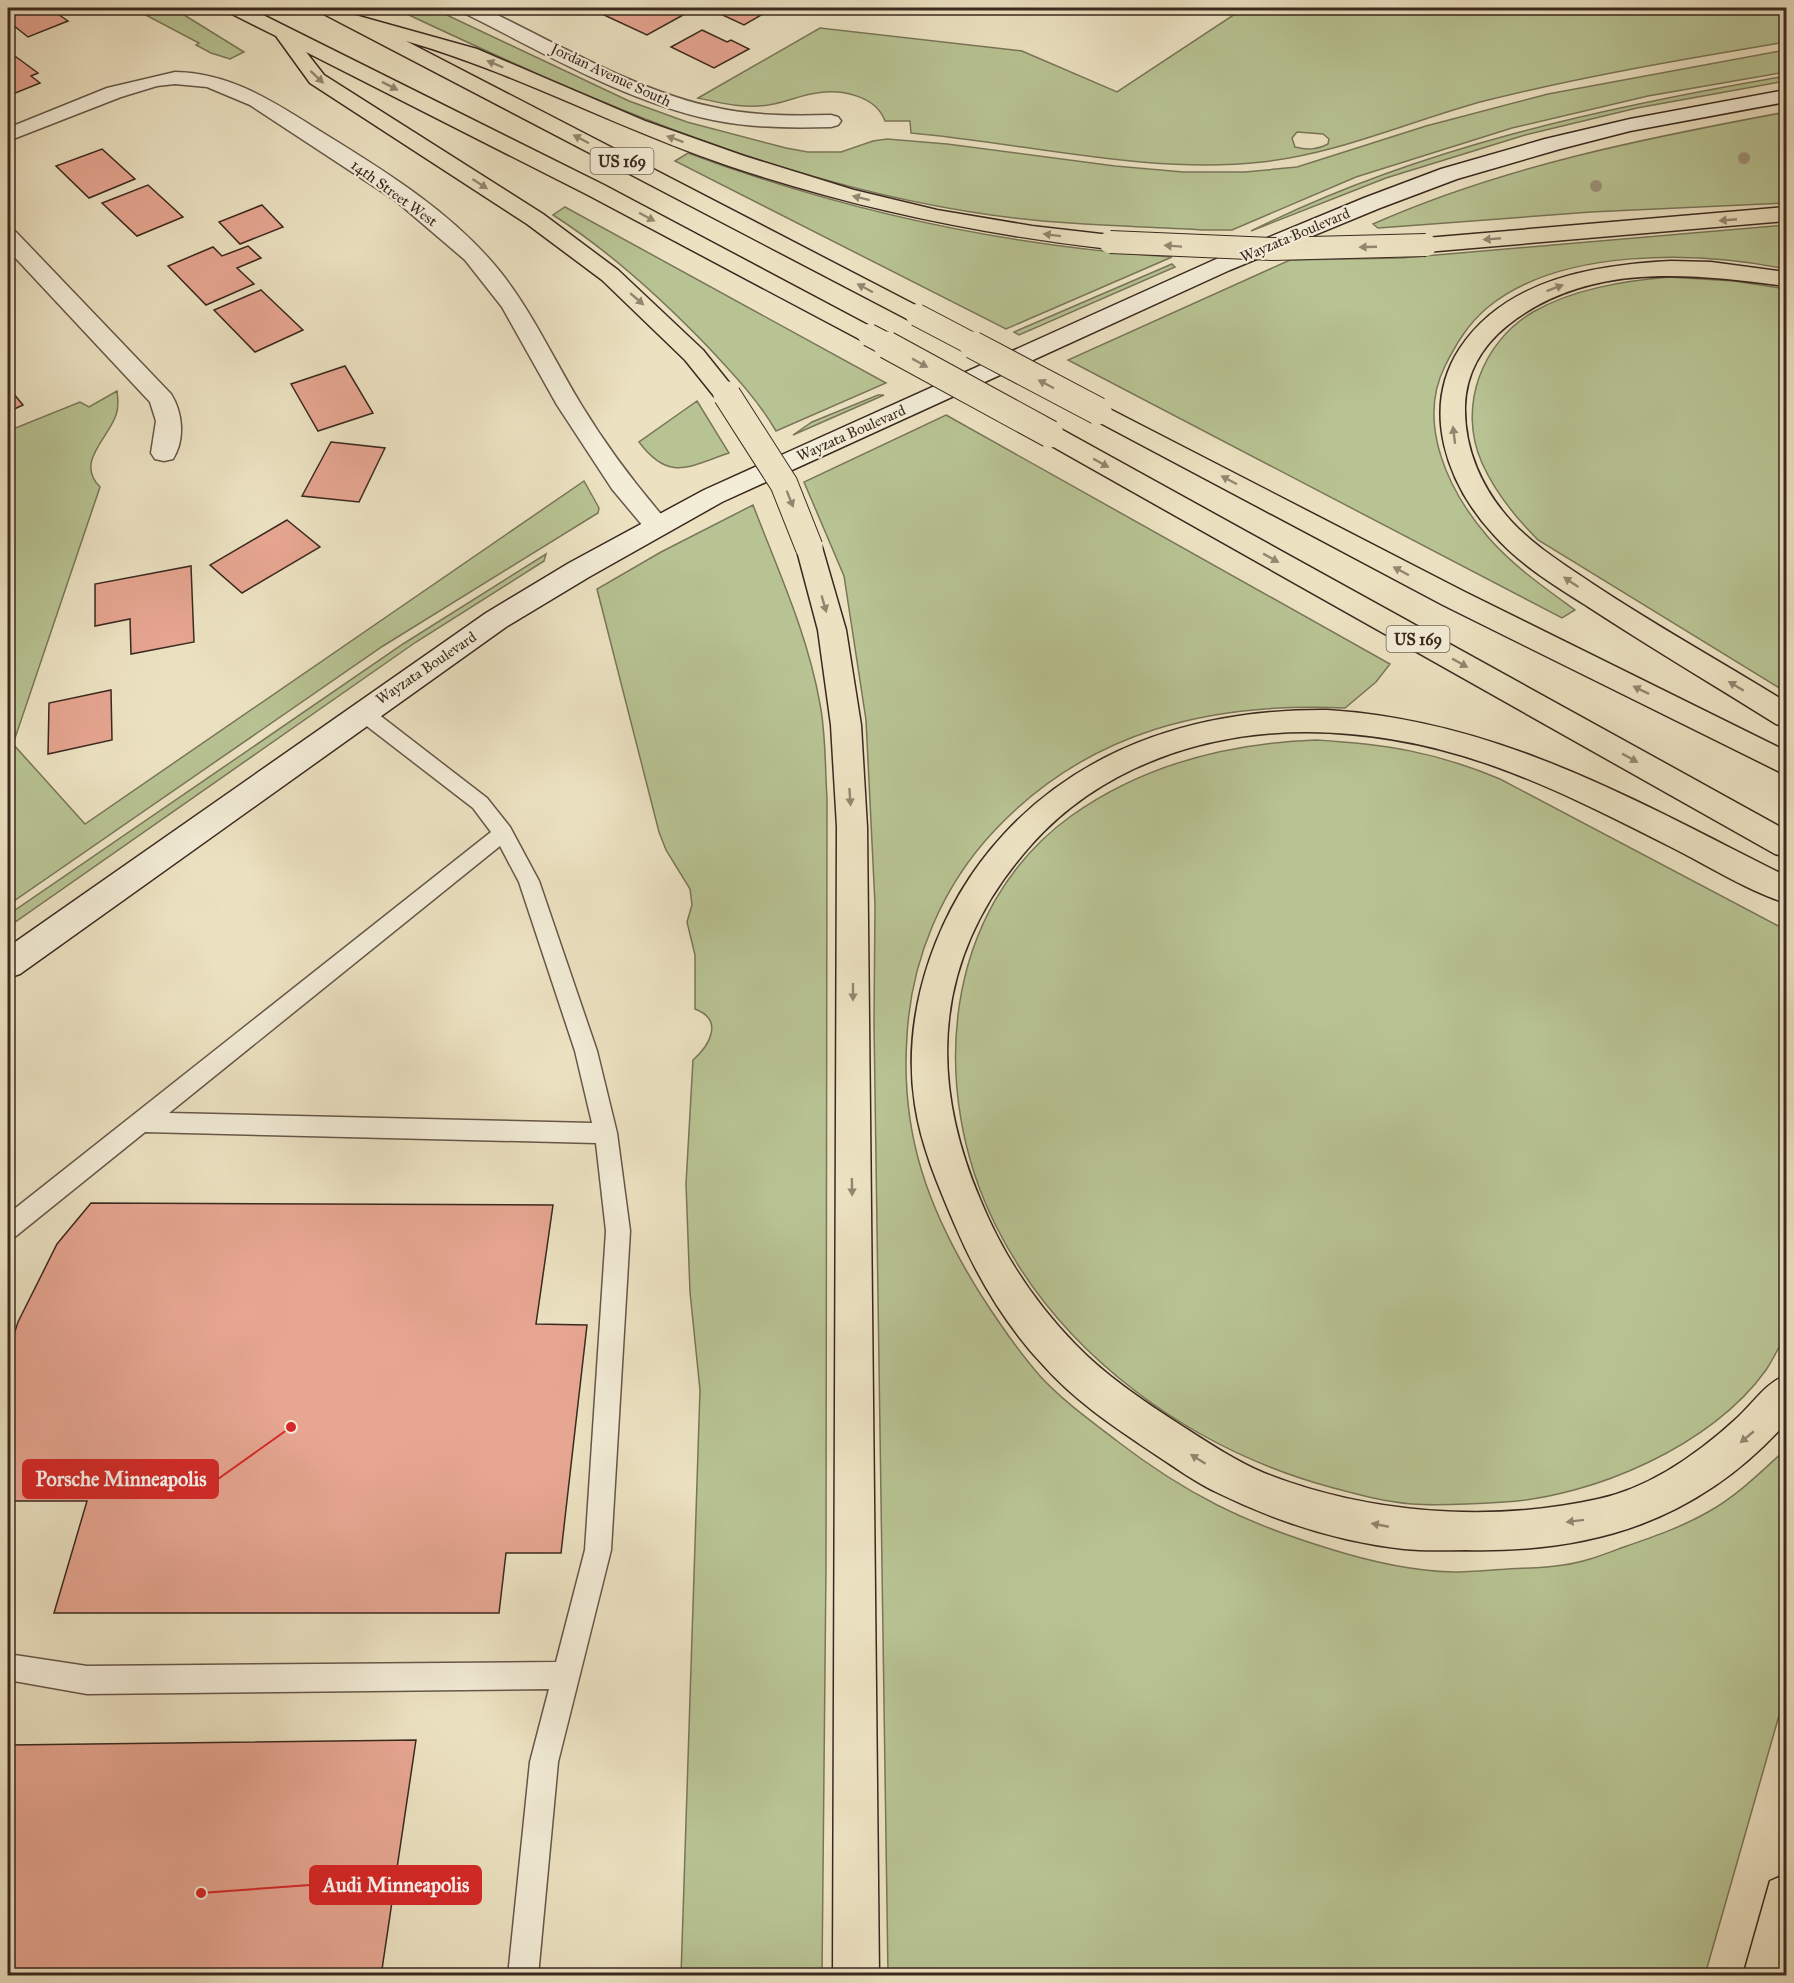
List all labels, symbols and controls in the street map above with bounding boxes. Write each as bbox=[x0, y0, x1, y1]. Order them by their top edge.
street label: Jordan Avenue South bbox=[546, 38, 674, 112]
one-way arrow bbox=[486, 59, 504, 68]
one-way arrow bbox=[310, 70, 325, 84]
one-way arrow bbox=[381, 81, 398, 91]
one-way arrow bbox=[666, 133, 684, 143]
one-way arrow bbox=[572, 134, 589, 144]
road number: US 169 bbox=[590, 148, 654, 174]
street label: 14th Street West bbox=[347, 156, 441, 231]
one-way arrow bbox=[472, 178, 489, 189]
one-way arrow bbox=[851, 193, 870, 203]
street label: Wayzata Boulevard bbox=[1238, 204, 1353, 266]
one-way arrow bbox=[639, 212, 656, 222]
one-way arrow bbox=[1719, 215, 1738, 224]
one-way arrow bbox=[1042, 231, 1061, 240]
one-way arrow bbox=[1482, 234, 1501, 244]
one-way arrow bbox=[1163, 241, 1182, 251]
one-way arrow bbox=[1358, 242, 1377, 252]
one-way arrow bbox=[856, 283, 873, 293]
one-way arrow bbox=[1546, 283, 1564, 293]
one-way arrow bbox=[629, 292, 644, 305]
one-way arrow bbox=[912, 358, 929, 368]
one-way arrow bbox=[1038, 379, 1055, 389]
street label: Wayzata Boulevard bbox=[794, 401, 909, 465]
one-way arrow bbox=[1449, 425, 1459, 444]
one-way arrow bbox=[1093, 458, 1110, 468]
one-way arrow bbox=[1220, 475, 1237, 485]
one-way arrow bbox=[786, 490, 795, 508]
one-way arrow bbox=[1263, 553, 1280, 563]
one-way arrow bbox=[1393, 566, 1410, 576]
one-way arrow bbox=[1563, 577, 1579, 588]
one-way arrow bbox=[820, 595, 830, 613]
road number: US 169 bbox=[1386, 626, 1450, 652]
street label: Wayzata Boulevard bbox=[372, 628, 480, 708]
one-way arrow bbox=[1452, 658, 1469, 668]
one-way arrow bbox=[1728, 680, 1744, 691]
one-way arrow bbox=[1632, 685, 1649, 695]
one-way arrow bbox=[1622, 752, 1638, 763]
one-way arrow bbox=[846, 787, 855, 806]
one-way arrow bbox=[848, 982, 858, 1001]
one-way arrow bbox=[848, 1177, 857, 1196]
one-way arrow bbox=[1740, 1430, 1755, 1443]
one-way arrow bbox=[1190, 1453, 1206, 1464]
callout: Porsche Minneapolis bbox=[23, 1460, 218, 1498]
text: Porsche Minneapolis bbox=[36, 1467, 207, 1492]
one-way arrow bbox=[1565, 1517, 1584, 1526]
one-way arrow bbox=[1371, 1520, 1390, 1529]
callout: Audi Minneapolis bbox=[310, 1866, 481, 1904]
text: Audi Minneapolis bbox=[321, 1873, 470, 1898]

